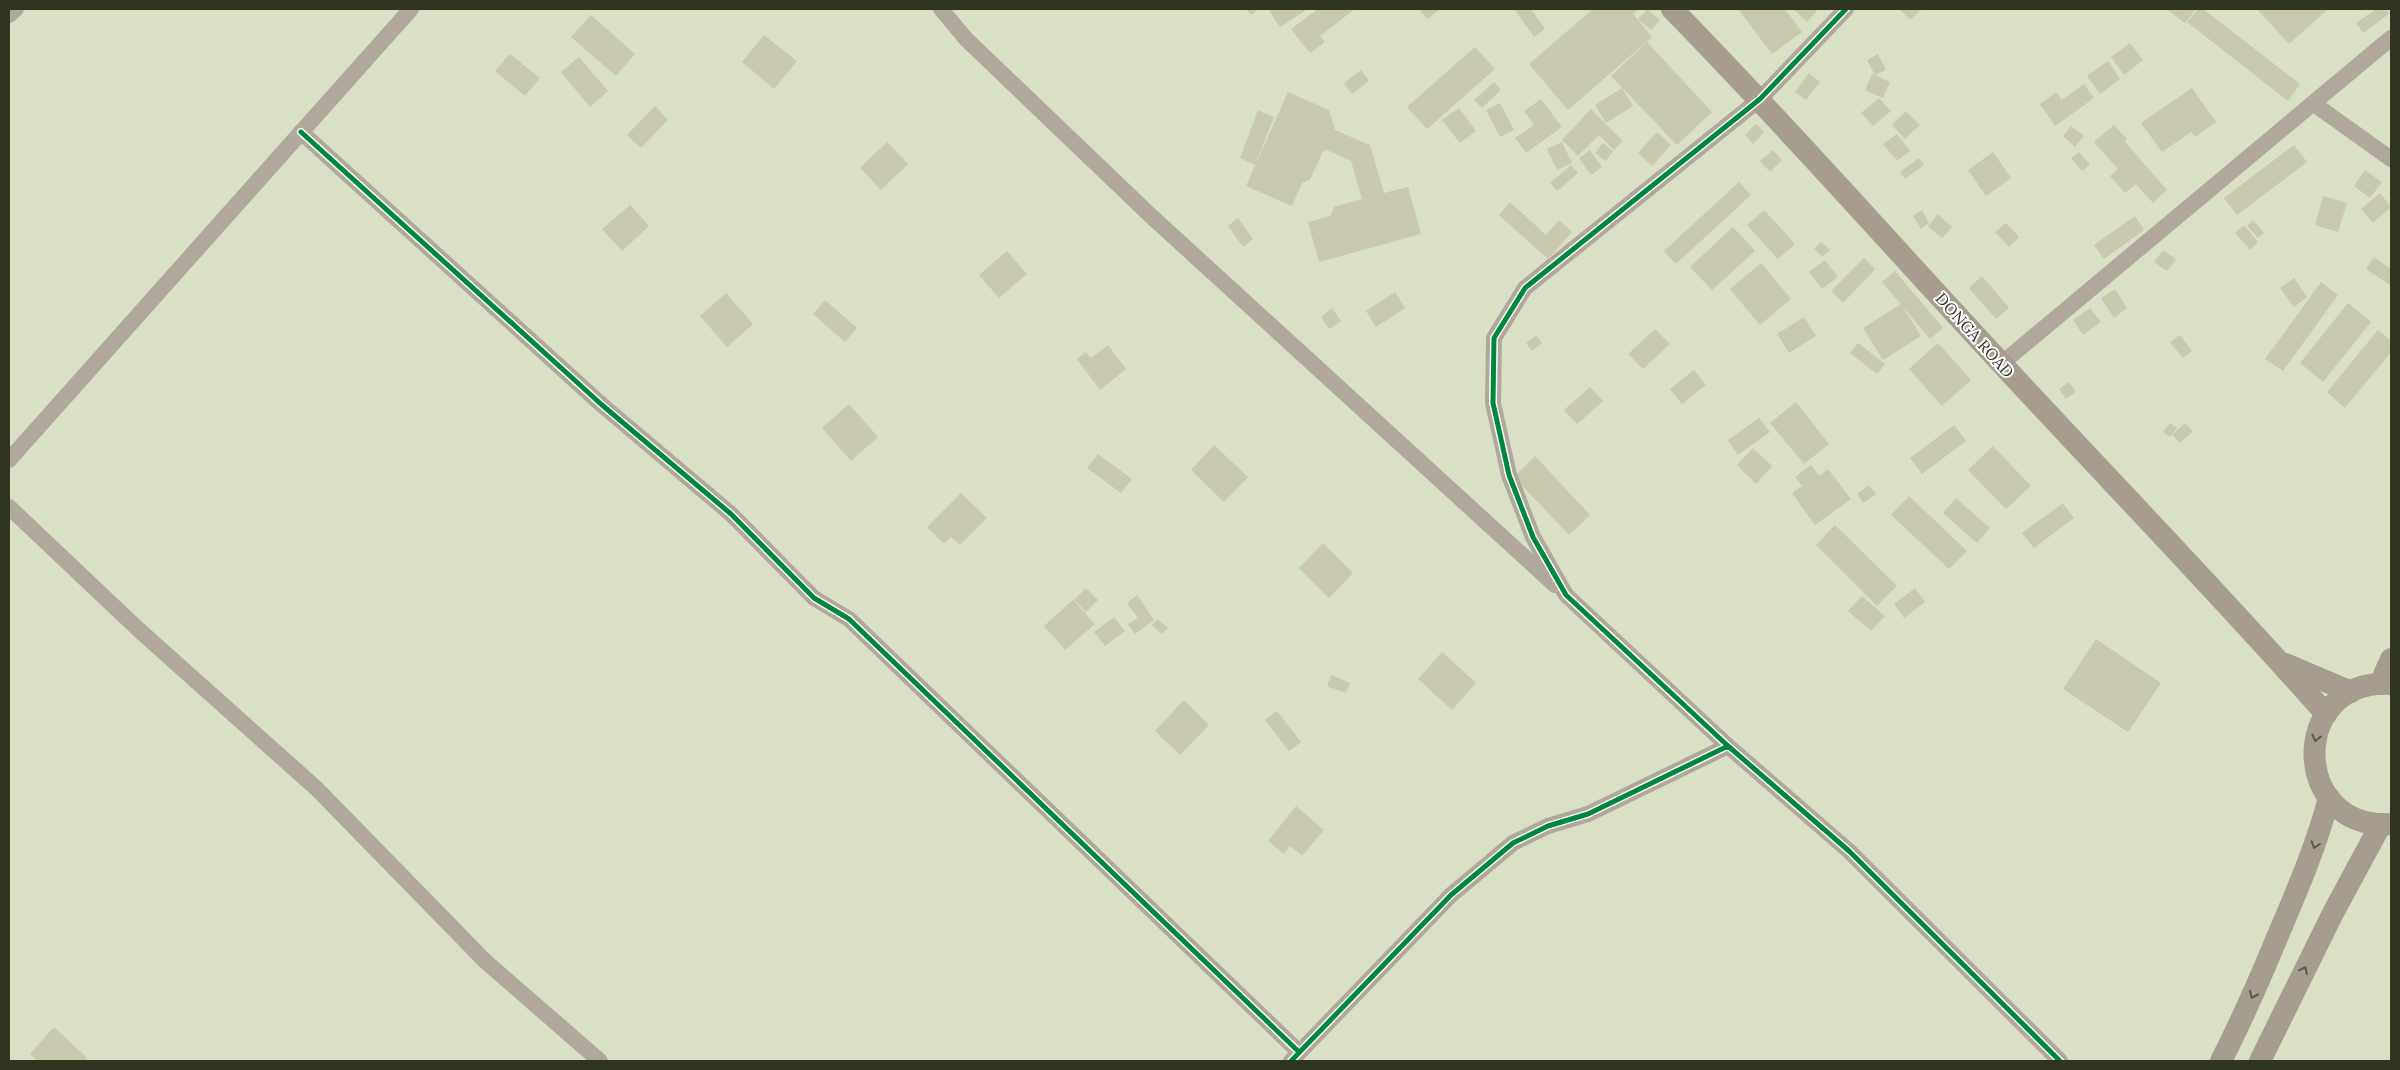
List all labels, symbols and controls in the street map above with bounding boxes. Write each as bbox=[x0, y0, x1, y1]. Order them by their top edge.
street label: DONGA ROAD bbox=[1932, 288, 2018, 382]
one-way arrow bbox=[2311, 733, 2322, 742]
one-way arrow bbox=[2311, 840, 2321, 848]
one-way arrow bbox=[2298, 967, 2308, 976]
one-way arrow bbox=[2249, 990, 2259, 999]

